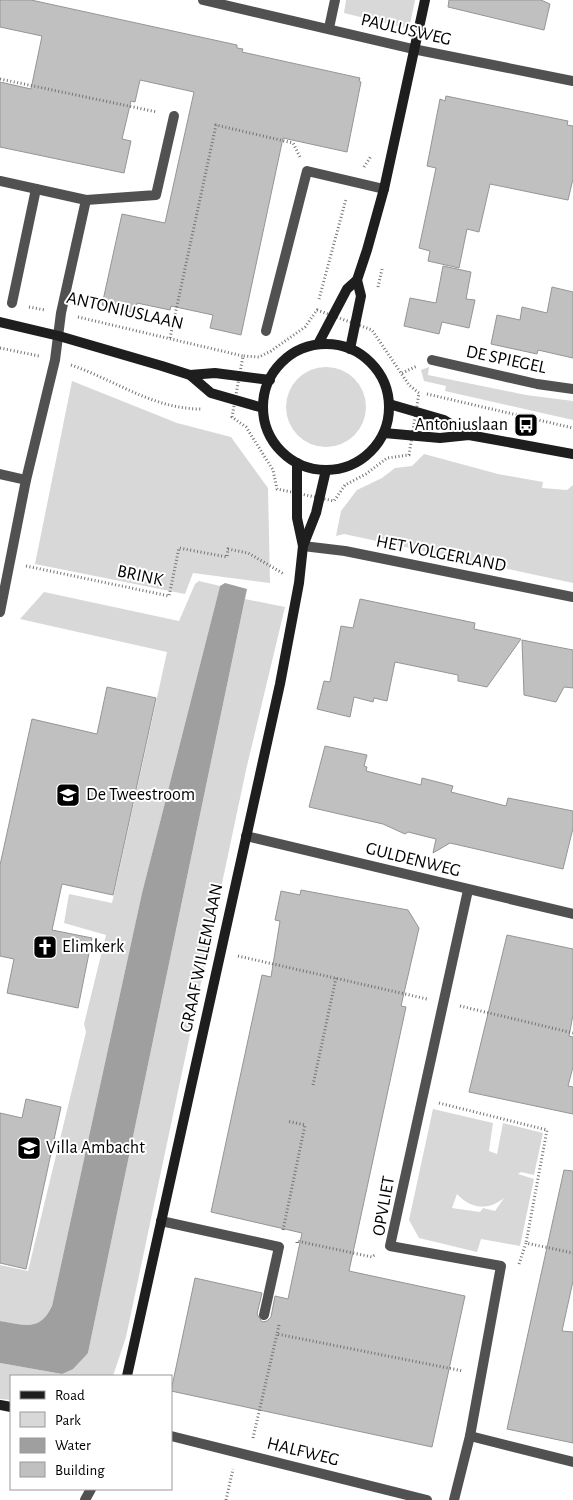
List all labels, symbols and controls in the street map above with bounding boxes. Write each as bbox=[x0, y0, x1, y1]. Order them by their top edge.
street label: PAULUSWEG bbox=[359, 11, 453, 49]
street label: ANTONIUSLAAN bbox=[65, 289, 185, 333]
street label: DE SPIEGEL bbox=[464, 343, 548, 377]
bus stop icon: Antoniuslaan bbox=[513, 412, 539, 438]
place label: Antoniuslaan bbox=[415, 416, 508, 434]
street label: HET VOLGERLAND bbox=[374, 533, 508, 575]
street label: BRINK bbox=[115, 562, 165, 590]
school or university icon: De Tweestroom bbox=[55, 782, 81, 808]
place label: De Tweestroom bbox=[86, 786, 195, 804]
street label: GULDENWEG bbox=[364, 840, 462, 880]
street label: GRAAF WILLEMLAAN bbox=[177, 882, 227, 1034]
church icon: Elimkerk bbox=[32, 934, 58, 960]
place label: Elimkerk bbox=[62, 938, 125, 956]
school or university icon: Villa Ambacht bbox=[16, 1135, 42, 1161]
place label: Villa Ambacht bbox=[46, 1139, 145, 1157]
street label: OPVLIET bbox=[370, 1174, 398, 1237]
legend bbox=[10, 1375, 172, 1490]
text: Road bbox=[55, 1388, 85, 1403]
text: Park bbox=[55, 1413, 81, 1428]
street label: HALFWEG bbox=[265, 1434, 341, 1470]
text: Water bbox=[55, 1438, 91, 1453]
text: Building bbox=[55, 1463, 105, 1478]

